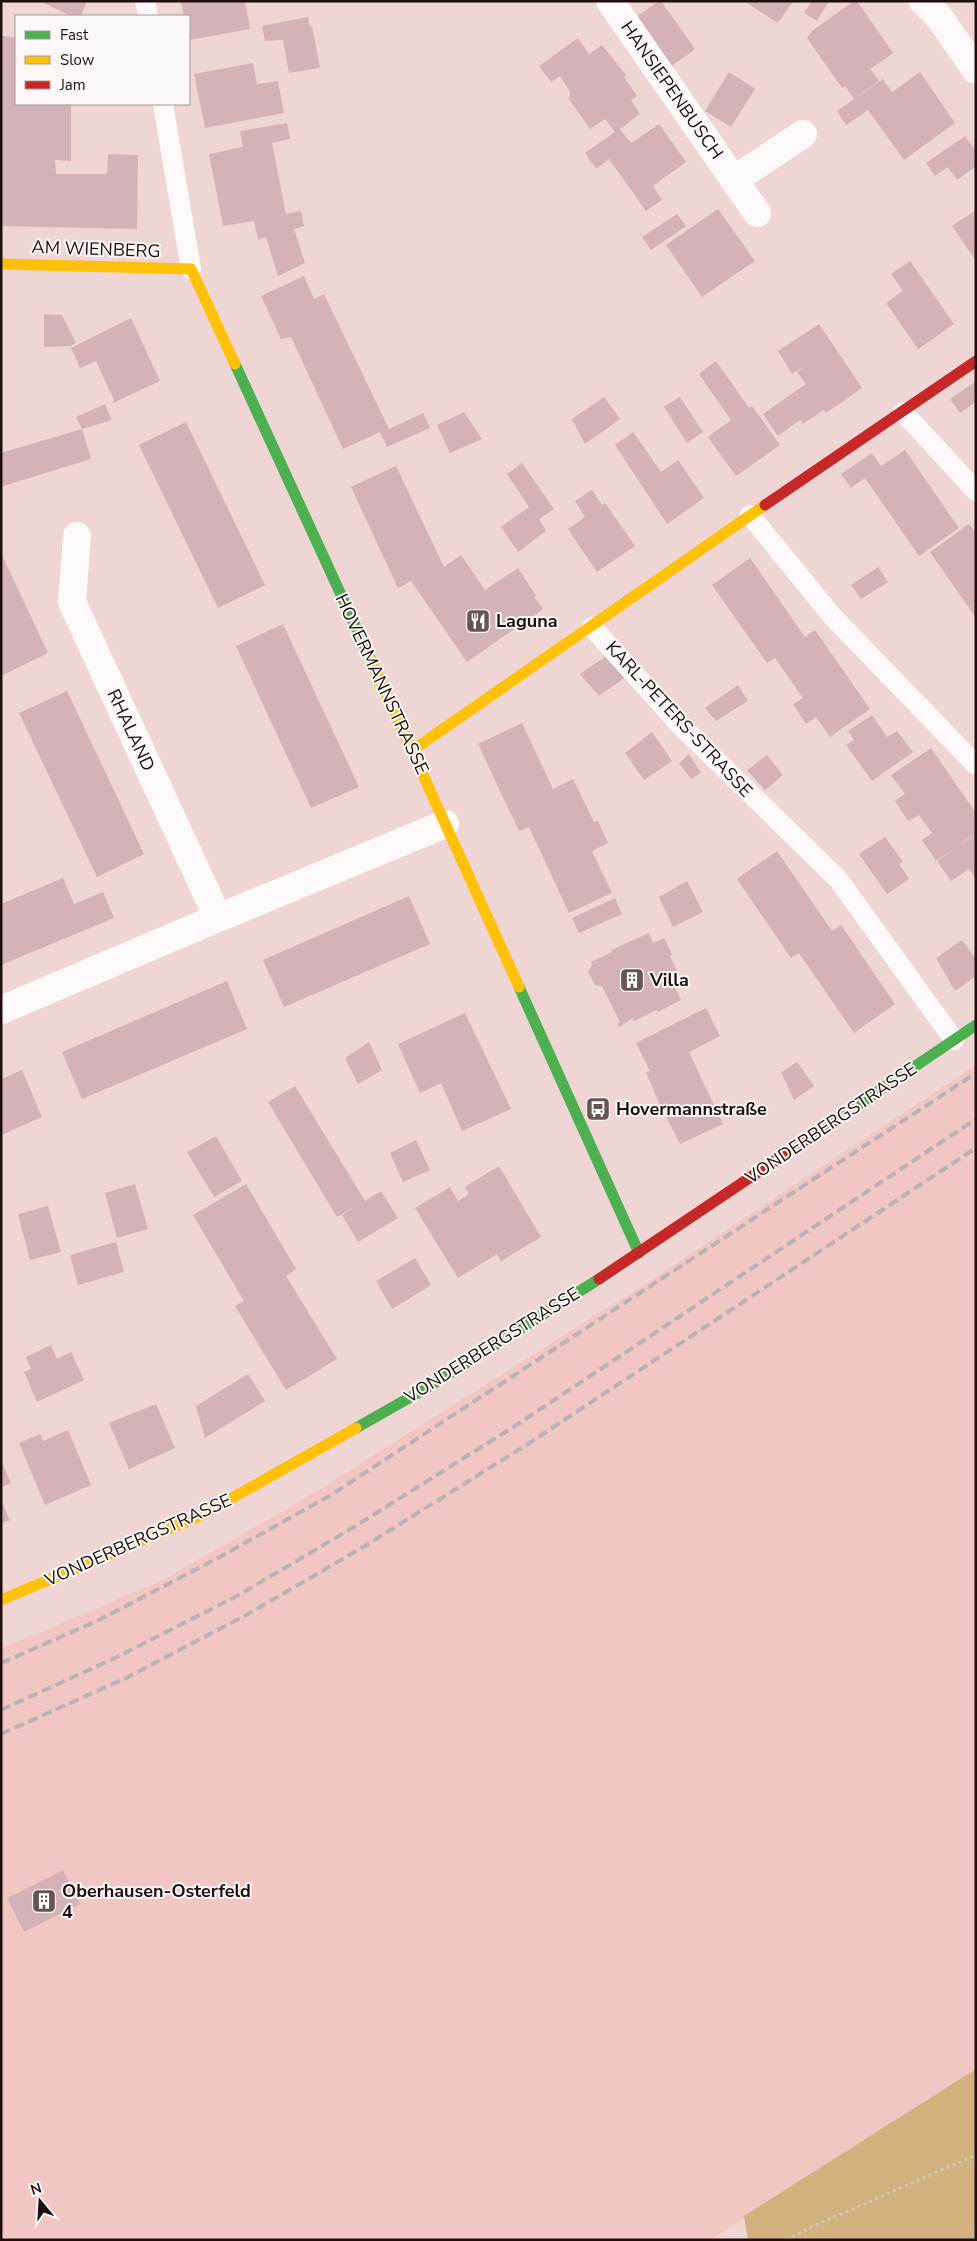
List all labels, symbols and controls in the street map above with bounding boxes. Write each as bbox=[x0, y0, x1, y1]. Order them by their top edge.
legend bbox=[15, 15, 190, 105]
street label: HANSIEPENBUSCH bbox=[615, 16, 729, 164]
text: Fast bbox=[60, 25, 89, 45]
text: Slow bbox=[60, 50, 95, 70]
text: Jam bbox=[59, 75, 86, 95]
street label: AM WIENBERG bbox=[31, 235, 161, 263]
street label: HOVERMANNSTRASSE bbox=[330, 590, 434, 778]
restaurant icon: Laguna bbox=[465, 608, 491, 634]
place label: Laguna bbox=[496, 609, 558, 633]
street label: KARL-PETERS-STRASSE bbox=[600, 636, 758, 802]
street label: RHALAND bbox=[102, 685, 160, 775]
building icon: Villa bbox=[619, 967, 645, 993]
place label: Villa bbox=[649, 968, 689, 992]
street label: VONDERBERGSTRASSE bbox=[740, 1057, 921, 1190]
bus stop icon: Hovermannstraße bbox=[585, 1096, 611, 1122]
place label: Hovermannstraße bbox=[616, 1097, 767, 1121]
street label: VONDERBERGSTRASSE bbox=[399, 1281, 584, 1409]
street label: VONDERBERGSTRASSE bbox=[40, 1488, 235, 1592]
place label: Oberhausen-Osterfeld 4 bbox=[62, 1879, 251, 1924]
building icon: Oberhausen-Osterfeld 4 bbox=[31, 1888, 57, 1914]
north arrow bbox=[15, 2176, 65, 2226]
text: N bbox=[28, 2178, 44, 2200]

